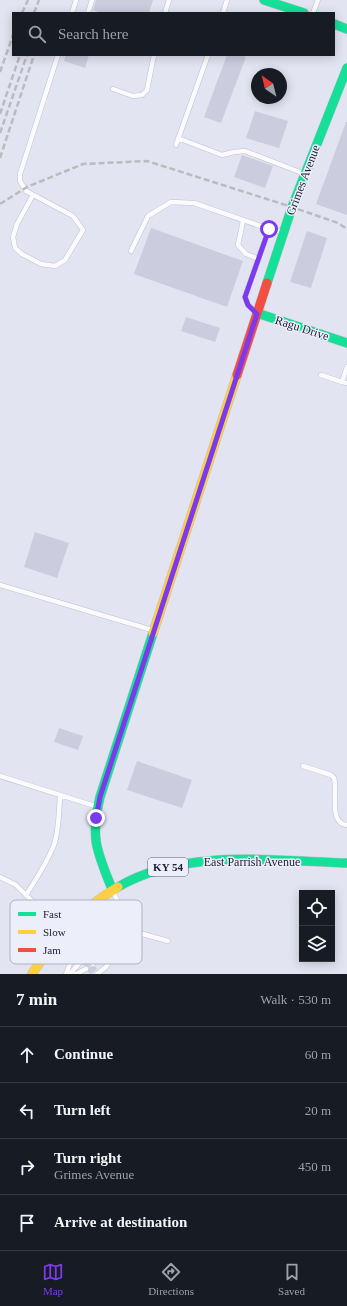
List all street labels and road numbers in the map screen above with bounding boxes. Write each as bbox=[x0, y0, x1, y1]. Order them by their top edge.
street label: Grimes Avenue bbox=[283, 143, 323, 217]
street label: Ragu Drive bbox=[273, 313, 331, 343]
street label: East Parrish Avenue bbox=[204, 855, 300, 869]
road number: KY 54 bbox=[148, 858, 188, 876]

